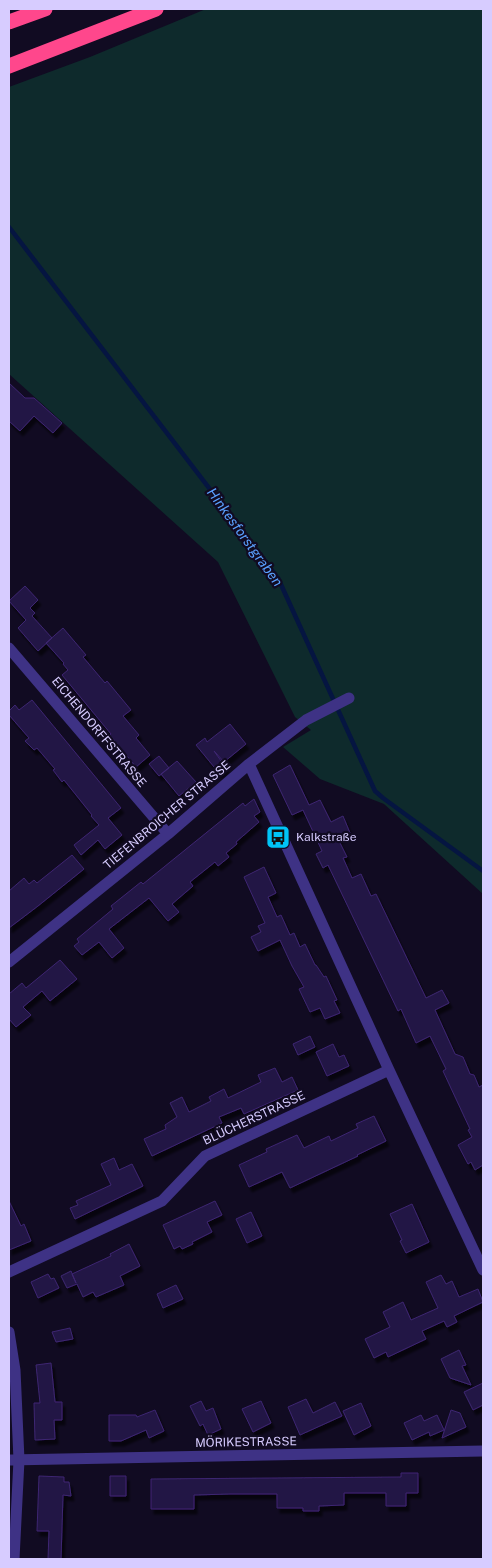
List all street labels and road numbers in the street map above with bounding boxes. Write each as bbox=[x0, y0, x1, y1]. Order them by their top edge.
street label: EICHENDORFFSTRASSE bbox=[49, 674, 149, 790]
street label: TIEFENBROICHER STRASSE bbox=[101, 758, 233, 872]
street label: BLÜCHERSTRASSE bbox=[201, 1088, 307, 1148]
street label: MÖRIKESTRASSE bbox=[195, 1434, 297, 1450]

